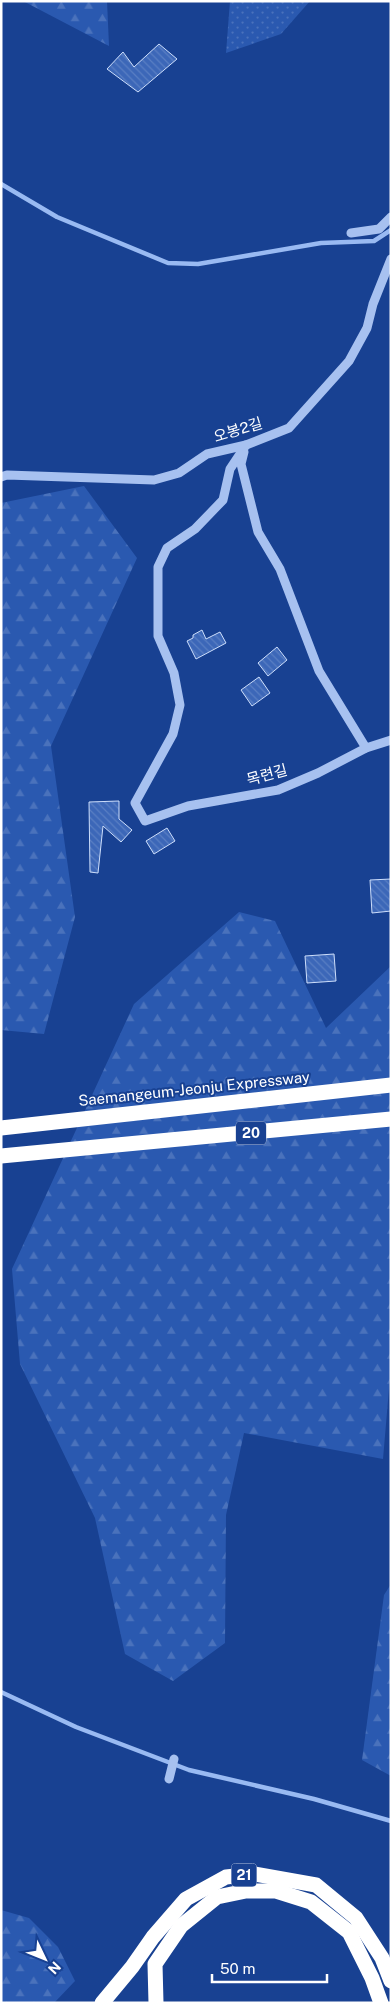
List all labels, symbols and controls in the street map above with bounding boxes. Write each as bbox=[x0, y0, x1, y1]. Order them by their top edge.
street label: 오봉2길 bbox=[211, 414, 264, 445]
street label: 목련길 bbox=[245, 761, 289, 788]
street label: Saemangeum-Jeonju Expressway bbox=[77, 1068, 310, 1109]
road number: 20 bbox=[236, 1122, 266, 1144]
road number: 21 bbox=[232, 1864, 256, 1886]
north arrow bbox=[20, 1934, 70, 1984]
scale bar bbox=[212, 1952, 327, 1984]
text: N bbox=[45, 1958, 64, 1977]
text: 50 m bbox=[220, 1960, 255, 1977]

